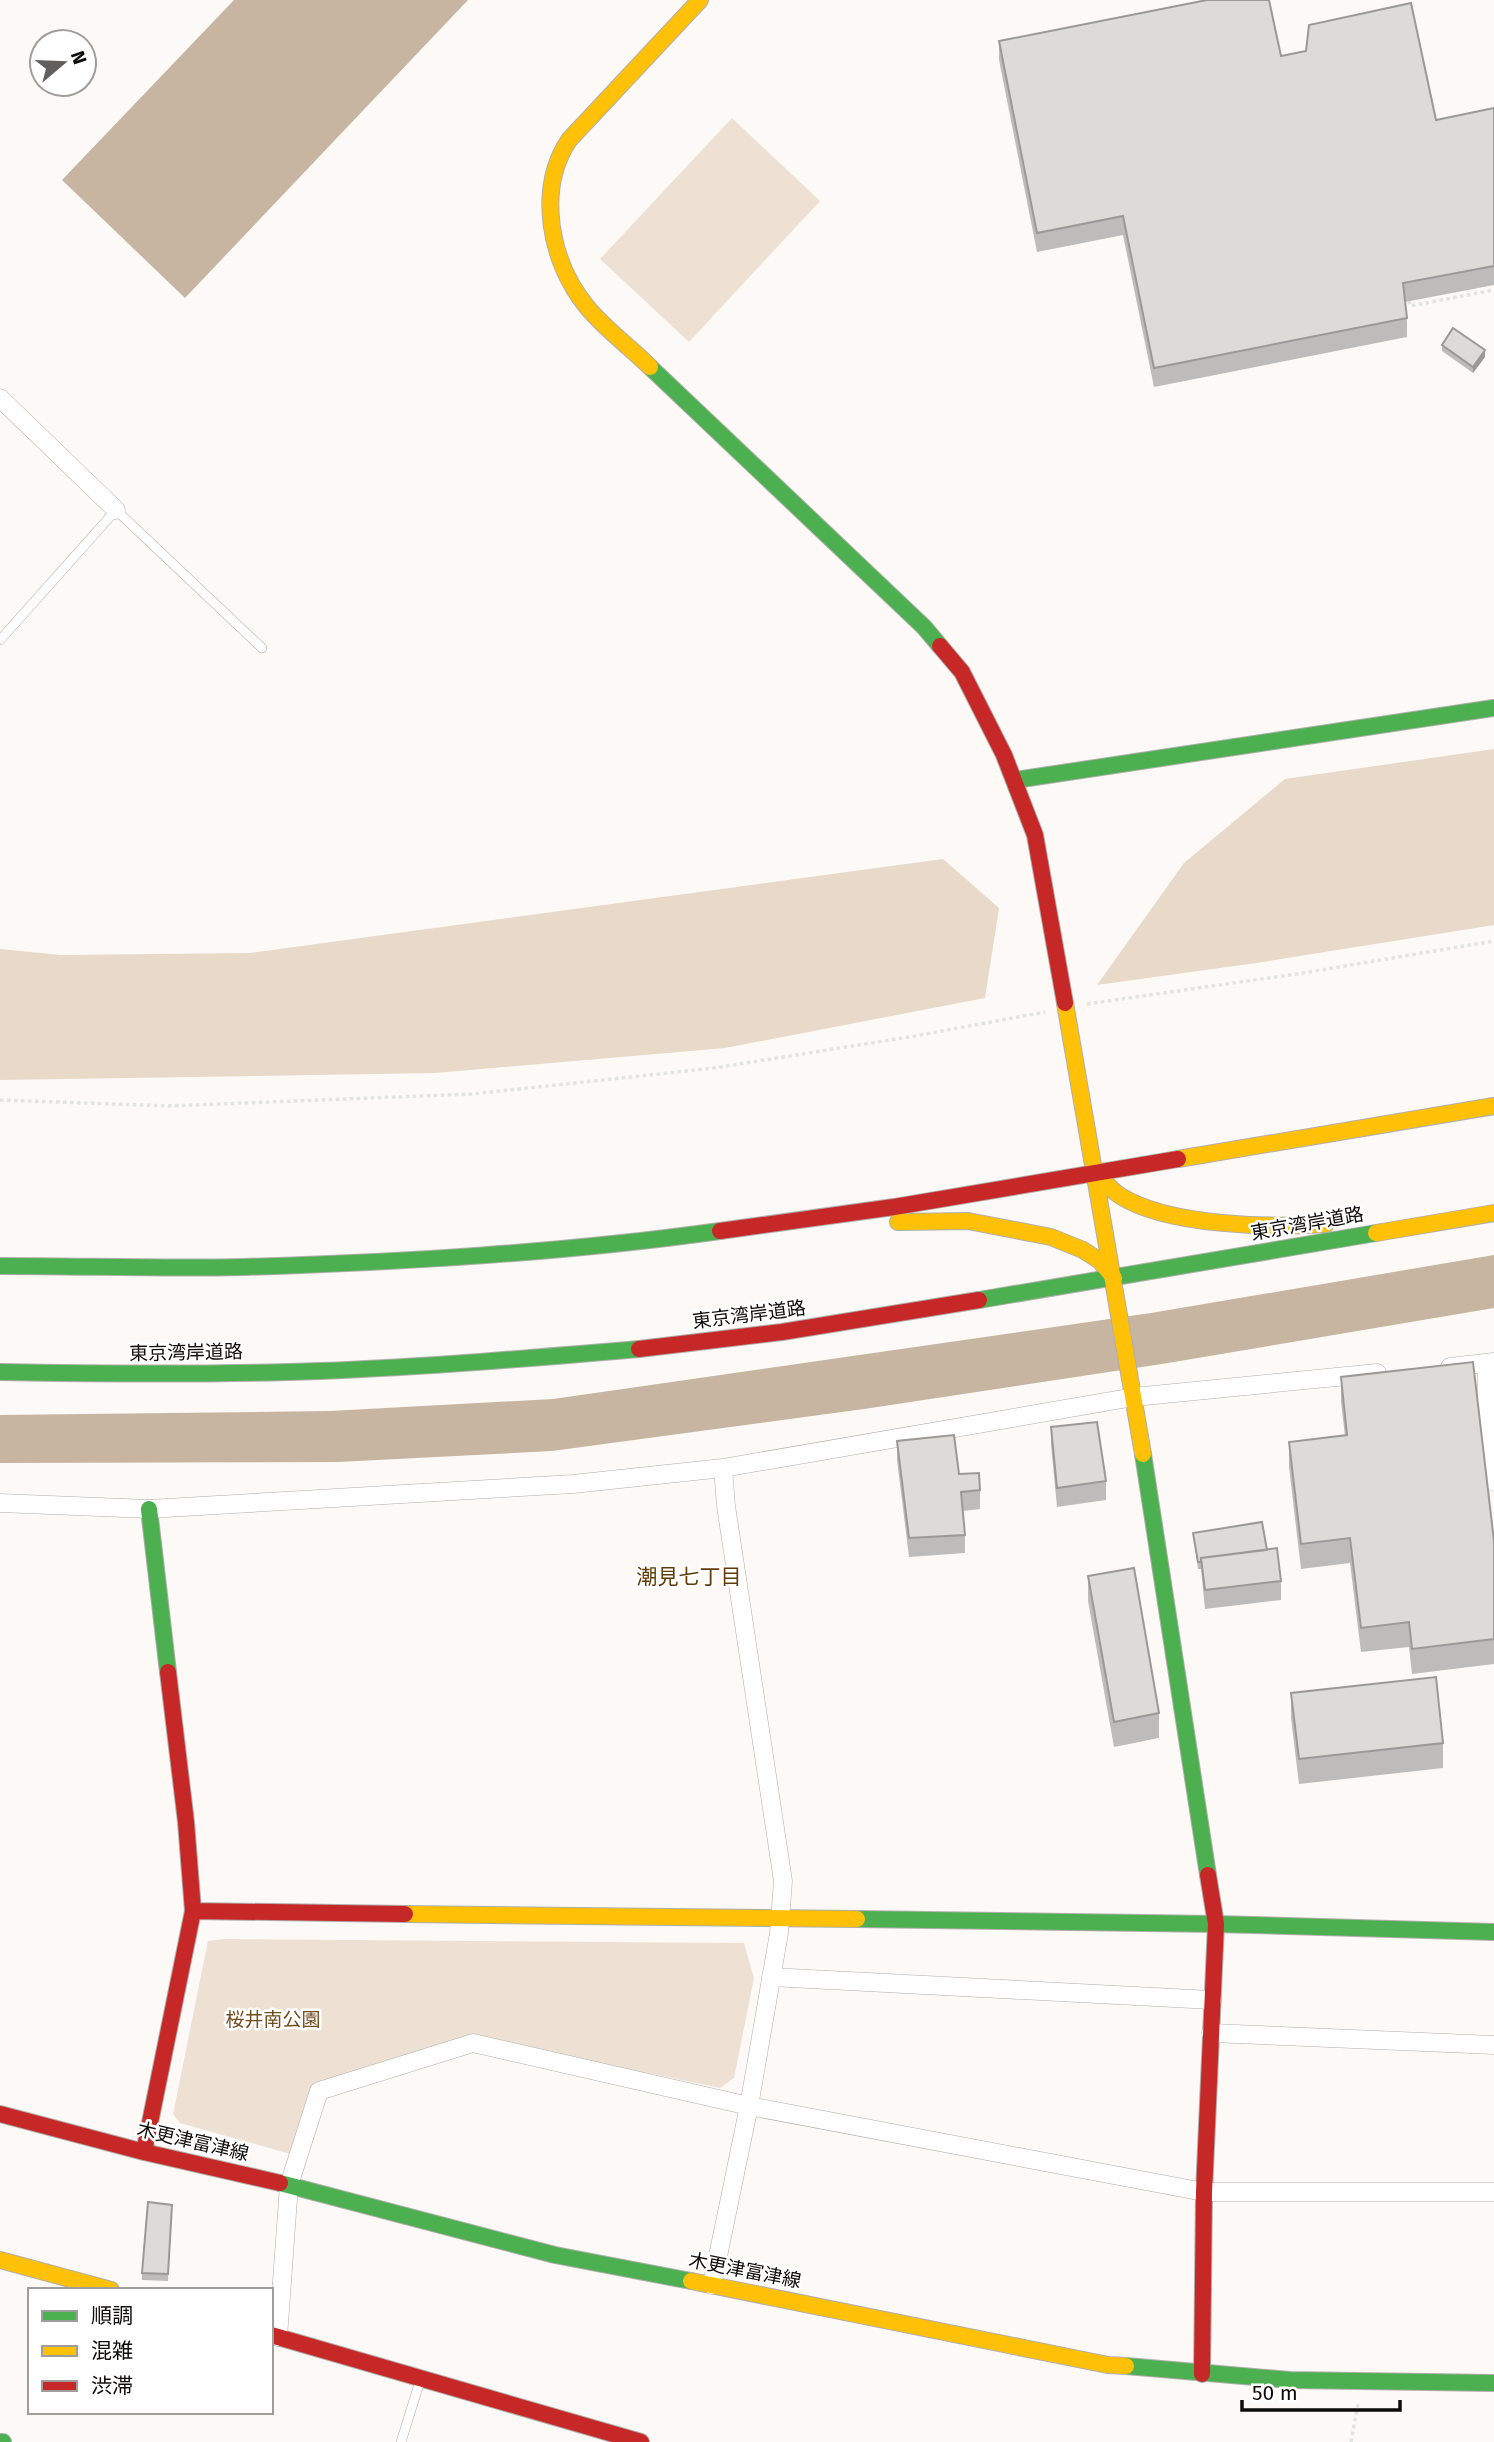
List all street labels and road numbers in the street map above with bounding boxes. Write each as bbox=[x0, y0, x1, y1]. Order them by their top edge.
street label: 東京湾岸道路 bbox=[1249, 1202, 1365, 1245]
street label: 東京湾岸道路 bbox=[691, 1296, 807, 1333]
street label: 東京湾岸道路 bbox=[129, 1340, 243, 1365]
street label: 木更津富津線 bbox=[135, 2117, 251, 2166]
street label: 木更津富津線 bbox=[687, 2248, 803, 2293]

